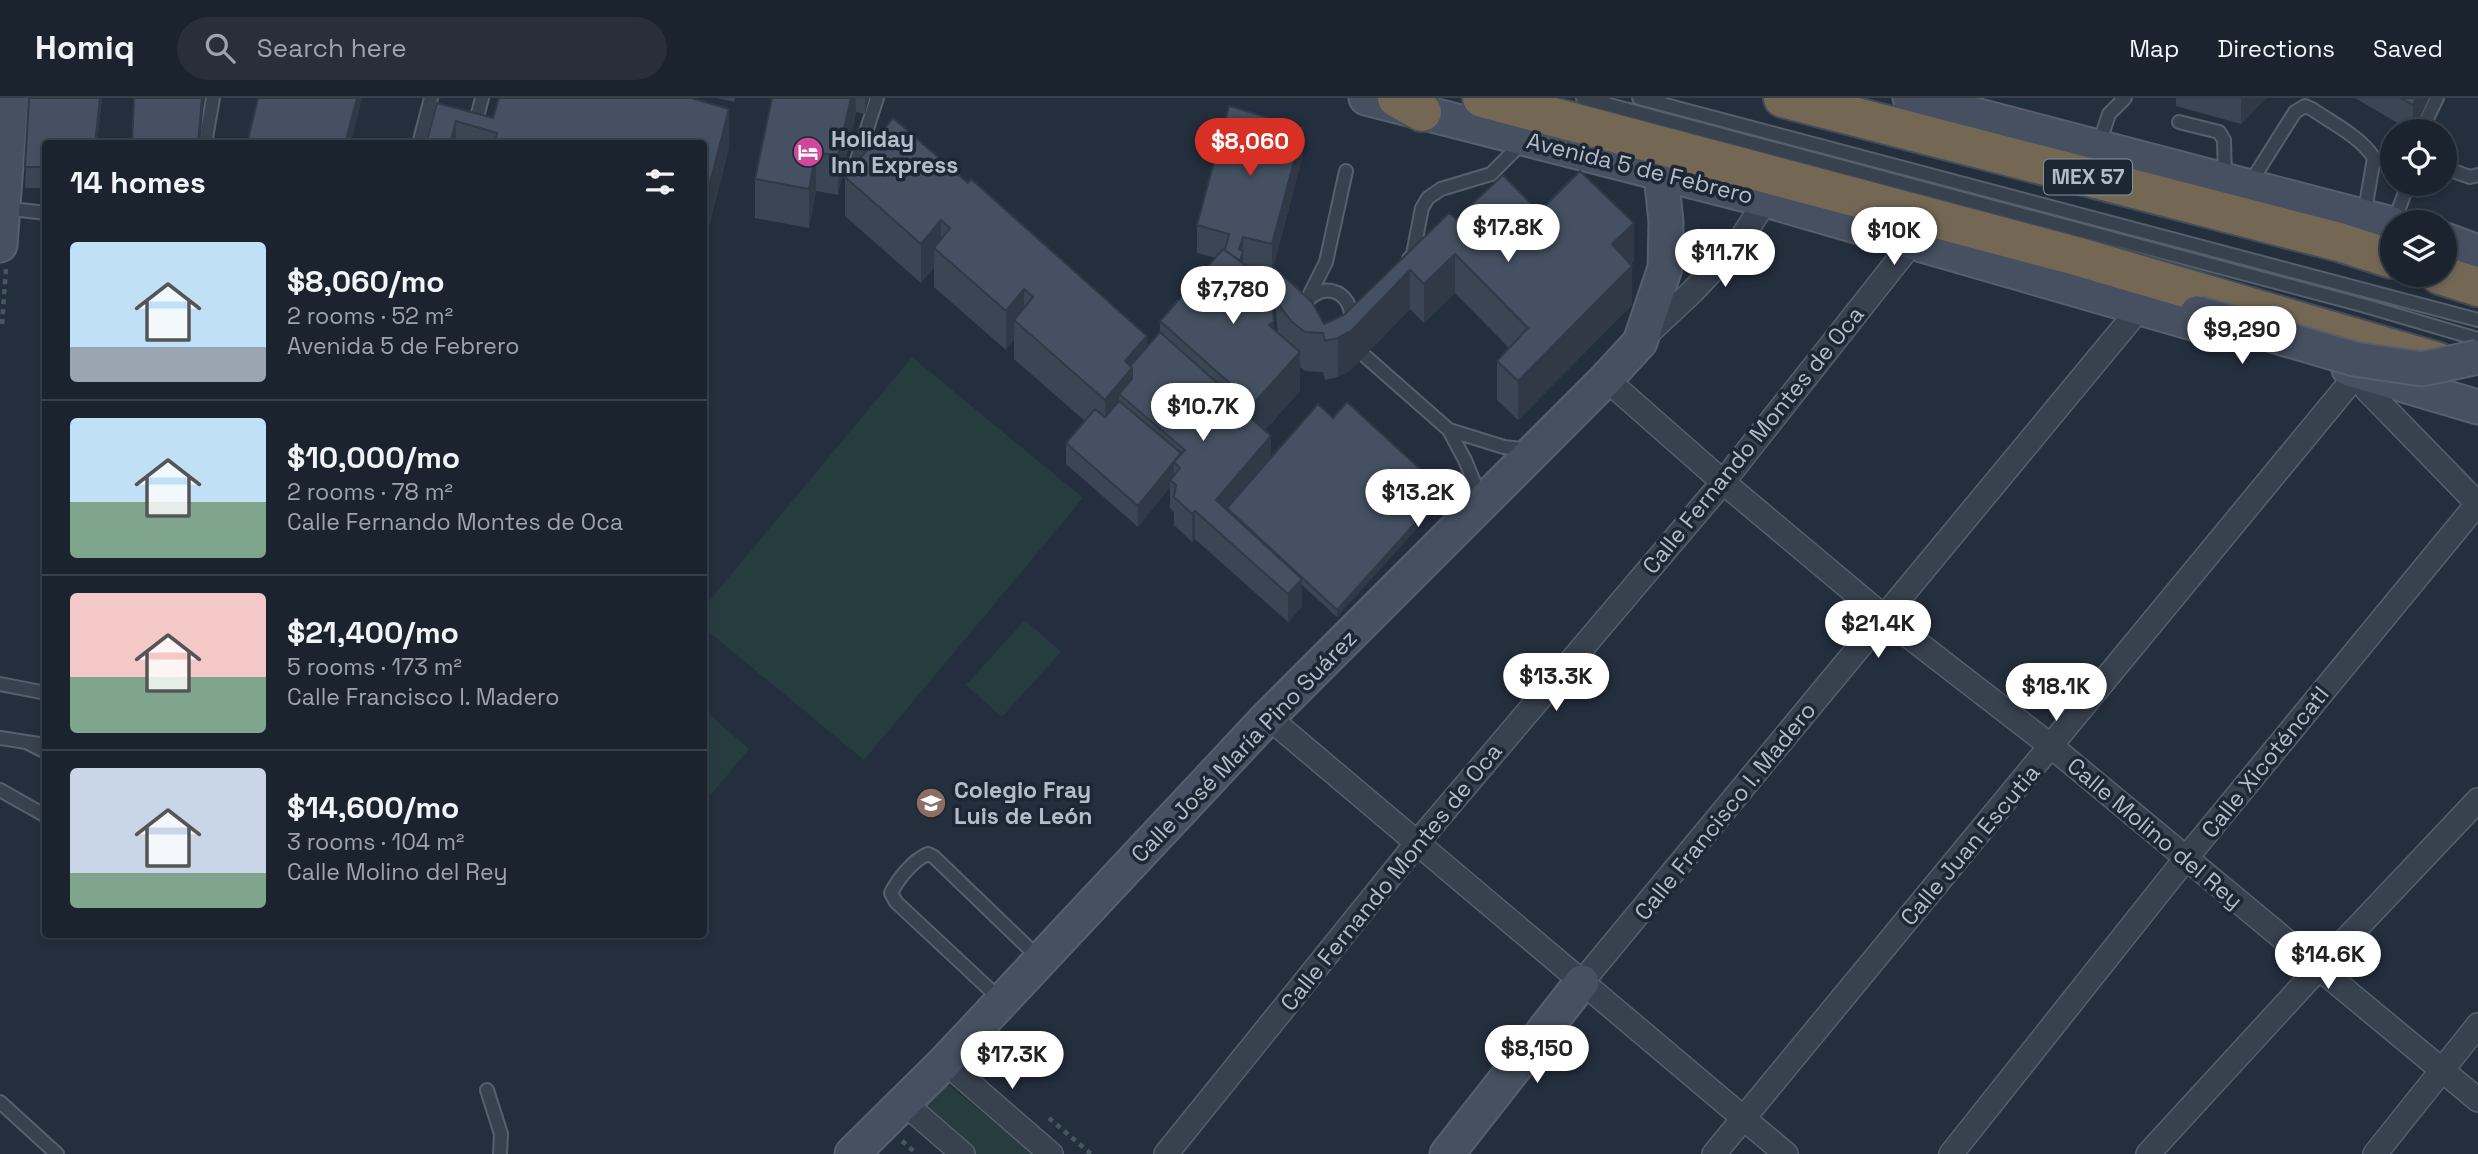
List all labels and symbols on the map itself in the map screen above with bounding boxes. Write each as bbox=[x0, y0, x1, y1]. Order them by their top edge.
pin: $8,060 bbox=[1193, 118, 1307, 178]
place label: Holiday Inn Express bbox=[831, 124, 958, 180]
street label: Avenida 5 de Febrero bbox=[1524, 125, 1756, 211]
hotel icon: Holiday Inn Express bbox=[791, 135, 825, 169]
road number: MEX 57 bbox=[2044, 160, 2132, 194]
pin: $17.8K bbox=[1451, 204, 1565, 264]
pin: $10K bbox=[1853, 208, 1935, 267]
pin: $11.7K bbox=[1668, 230, 1782, 289]
pin: $7,780 bbox=[1176, 266, 1290, 326]
street label: Calle Fernando Montes de Oca bbox=[1636, 300, 1870, 580]
pin: $9,290 bbox=[2185, 306, 2299, 366]
pin: $10.7K bbox=[1146, 384, 1260, 443]
pin: $13.2K bbox=[1361, 470, 1475, 529]
pin: $21.4K bbox=[1821, 601, 1935, 660]
street label: Calle José María Pino Suárez bbox=[1125, 623, 1363, 869]
pin: $13.3K bbox=[1499, 654, 1613, 713]
pin: $18.1K bbox=[1999, 664, 2113, 723]
street label: Calle Xicoténcatl bbox=[2195, 680, 2335, 844]
street label: Calle Francisco I. Madero bbox=[1628, 696, 1822, 926]
street label: Calle Fernando Montes de Oca bbox=[1274, 737, 1508, 1017]
street label: Calle Molino del Rey bbox=[2061, 751, 2249, 915]
street label: Calle Juan Escutia bbox=[1894, 758, 2046, 932]
place label: Colegio Fray Luis de León bbox=[954, 775, 1092, 831]
school or university icon: Colegio Fray Luis de León bbox=[914, 786, 948, 820]
pin: $14.6K bbox=[2271, 932, 2385, 991]
pin: $8,150 bbox=[1480, 1026, 1594, 1085]
pin: $17.3K bbox=[955, 1032, 1069, 1091]

